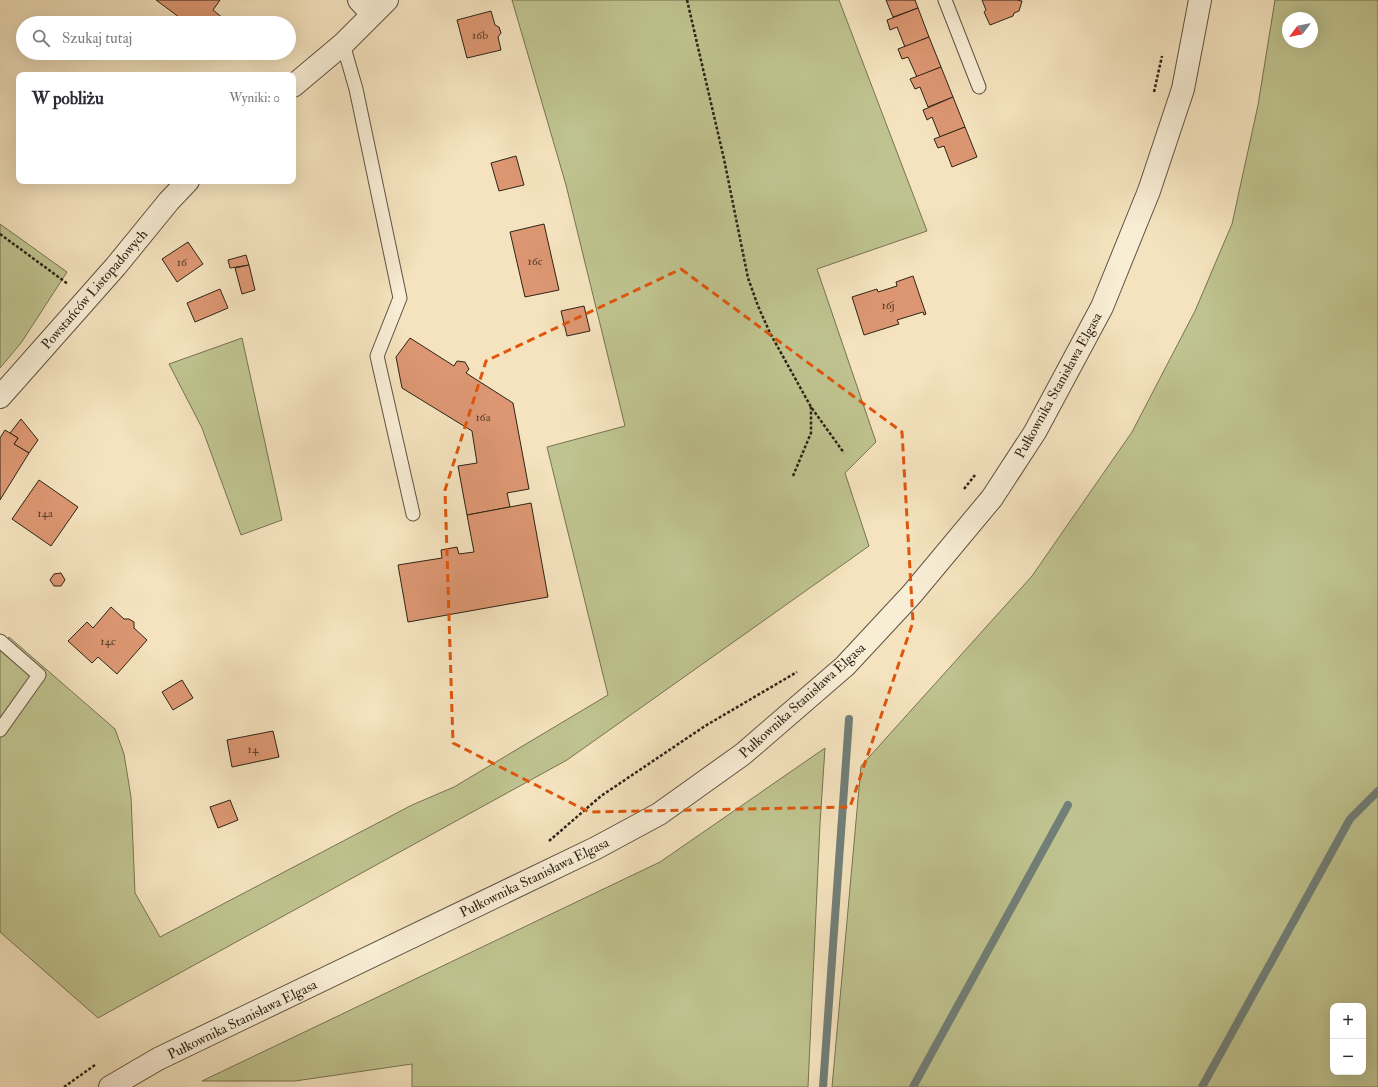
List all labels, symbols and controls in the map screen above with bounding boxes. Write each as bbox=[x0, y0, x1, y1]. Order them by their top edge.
north arrow bbox=[1282, 12, 1318, 48]
search box bbox=[16, 16, 296, 60]
icon: search bbox=[30, 27, 52, 49]
house number: 16b bbox=[472, 28, 488, 43]
text: Szukaj tutaj bbox=[62, 29, 132, 48]
text: W pobliżu bbox=[32, 88, 104, 109]
text: Wyniki: 0 bbox=[229, 90, 280, 106]
street label: Powstańców Listopadowych bbox=[38, 225, 152, 353]
house number: 16c bbox=[527, 254, 543, 269]
house number: 16 bbox=[177, 255, 188, 270]
house number: 16j bbox=[881, 298, 895, 313]
street label: Pułkownika Stanisława Elgasa bbox=[1011, 309, 1106, 461]
house number: 16a bbox=[475, 410, 492, 425]
house number: 14a bbox=[37, 506, 54, 521]
house number: 14c bbox=[100, 634, 116, 649]
street label: Pułkownika Stanisława Elgasa bbox=[736, 639, 869, 762]
house number: 14 bbox=[248, 742, 259, 757]
street label: Pułkownika Stanisława Elgasa bbox=[457, 834, 612, 921]
street label: Pułkownika Stanisława Elgasa bbox=[165, 976, 320, 1063]
map controls bbox=[1330, 1003, 1366, 1075]
button: + bbox=[1330, 1003, 1366, 1039]
button: − bbox=[1330, 1039, 1366, 1075]

